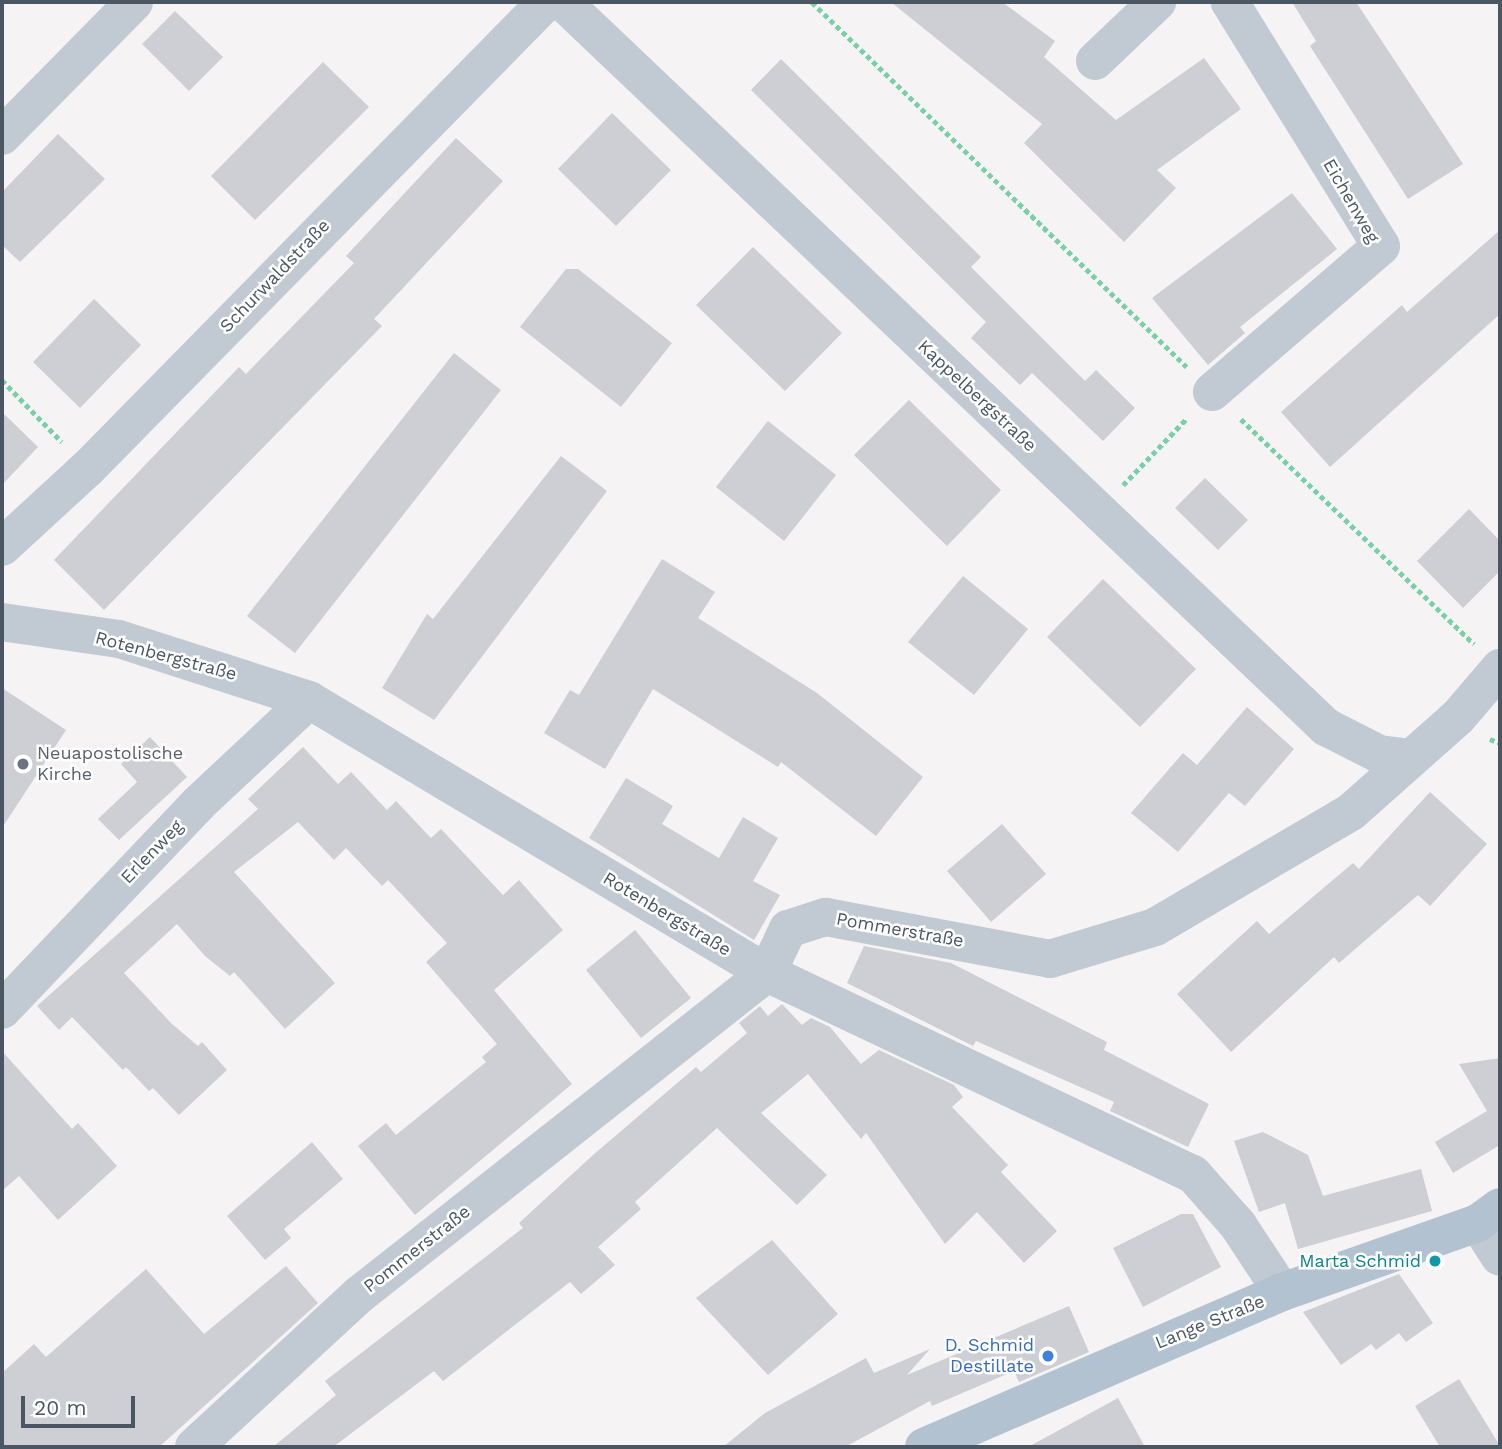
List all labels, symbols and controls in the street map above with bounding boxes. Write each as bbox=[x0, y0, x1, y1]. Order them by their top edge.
street label: Eichenweg bbox=[1318, 155, 1384, 247]
street label: Schurwaldstraße bbox=[216, 215, 334, 337]
street label: Kappelbergstraße bbox=[913, 336, 1041, 456]
street label: Rotenbergstraße bbox=[93, 627, 239, 685]
place label: Neuapostolische Kirche bbox=[37, 743, 183, 786]
marker: Neuapostolische Kirche bbox=[15, 756, 31, 772]
street label: Erlenweg bbox=[116, 816, 188, 888]
street label: Rotenbergstraße bbox=[599, 867, 735, 961]
street label: Pommerstraße bbox=[835, 908, 965, 952]
street label: Pommerstraße bbox=[359, 1201, 475, 1297]
place label: Marta Schmid bbox=[1299, 1250, 1421, 1272]
marker: Marta Schmid bbox=[1427, 1253, 1443, 1269]
street label: Lange Straße bbox=[1152, 1290, 1268, 1354]
place label: D. Schmid Destillate bbox=[945, 1335, 1034, 1378]
marker: D. Schmid Destillate bbox=[1040, 1348, 1056, 1364]
scale bar bbox=[24, 1382, 138, 1426]
text: 20 m bbox=[34, 1395, 86, 1420]

